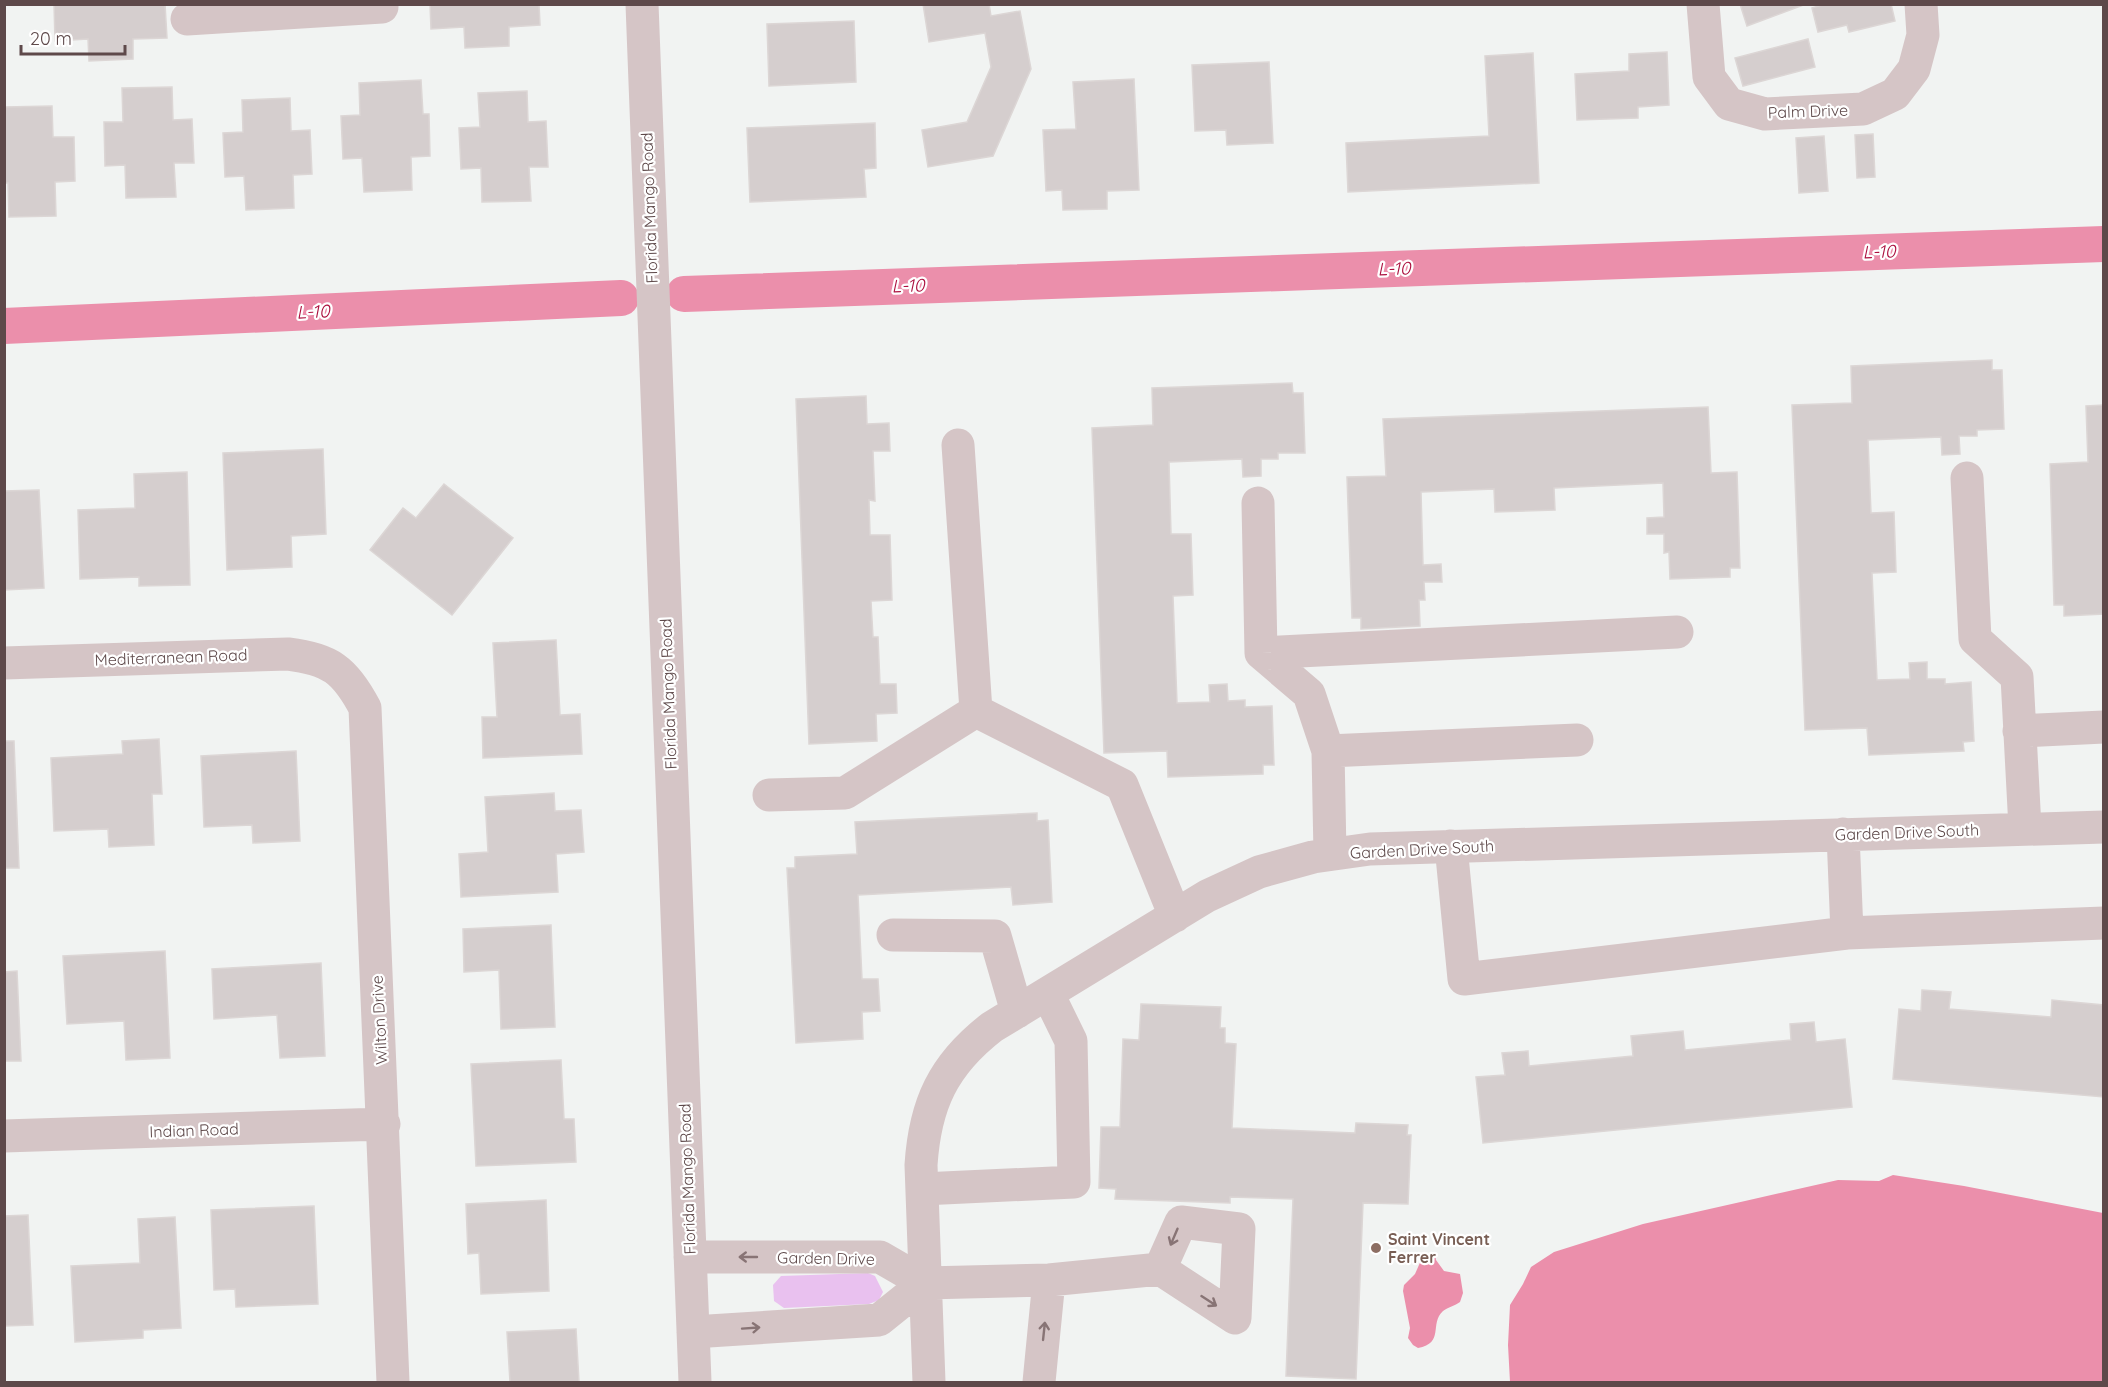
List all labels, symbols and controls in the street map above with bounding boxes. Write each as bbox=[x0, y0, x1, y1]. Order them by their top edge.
scale bar bbox=[21, 18, 124, 56]
text: 20 m bbox=[30, 27, 72, 50]
street label: Palm Drive bbox=[1768, 100, 1848, 122]
street label: Florida Mango Road bbox=[636, 132, 662, 284]
water label: L-10 bbox=[1862, 239, 1897, 264]
water label: L-10 bbox=[1377, 256, 1412, 281]
water label: L-10 bbox=[891, 273, 926, 298]
water label: L-10 bbox=[296, 299, 331, 324]
street label: Florida Mango Road bbox=[655, 618, 681, 770]
street label: Mediterranean Road bbox=[94, 644, 248, 670]
street label: Garden Drive South bbox=[1835, 819, 1979, 845]
street label: Garden Drive South bbox=[1349, 835, 1495, 863]
street label: Wilton Drive bbox=[367, 975, 391, 1065]
street label: Florida Mango Road bbox=[674, 1103, 700, 1255]
street label: Indian Road bbox=[149, 1118, 239, 1142]
one-way arrow bbox=[1168, 1228, 1179, 1246]
place label: Saint Vincent Ferrer bbox=[1388, 1229, 1490, 1267]
marker: Saint Vincent Ferrer bbox=[1369, 1241, 1383, 1255]
street label: Garden Drive bbox=[777, 1247, 875, 1269]
one-way arrow bbox=[738, 1251, 758, 1263]
one-way arrow bbox=[1201, 1295, 1218, 1308]
one-way arrow bbox=[741, 1322, 761, 1333]
one-way arrow bbox=[1039, 1322, 1050, 1341]

